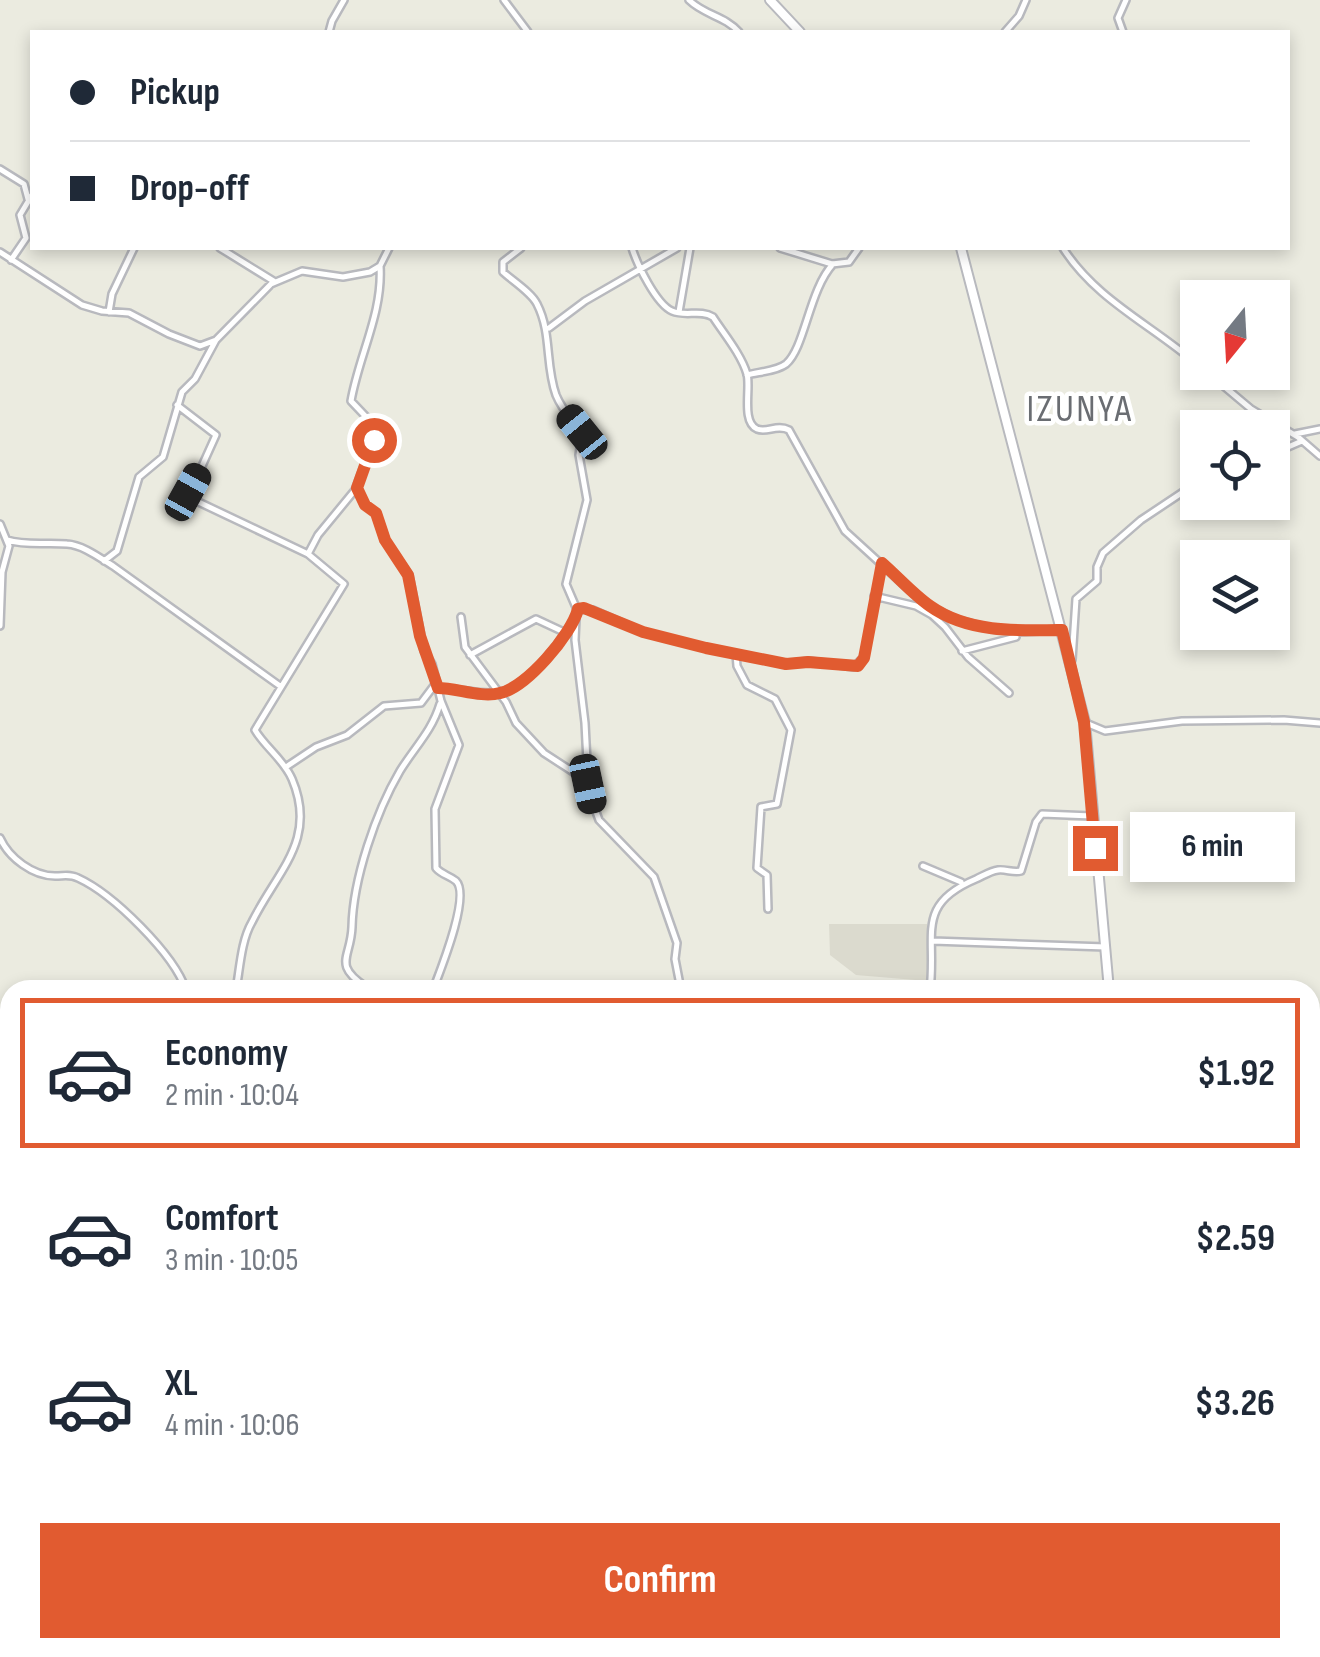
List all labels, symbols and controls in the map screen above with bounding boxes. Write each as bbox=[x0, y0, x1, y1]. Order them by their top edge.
text: Pickup bbox=[130, 70, 220, 115]
text: Drop-off bbox=[130, 166, 249, 211]
north arrow bbox=[1180, 280, 1290, 390]
map controls bbox=[1180, 280, 1290, 650]
district label: IZUNYA bbox=[1026, 387, 1134, 432]
car bbox=[551, 399, 613, 465]
button: locate bbox=[1180, 410, 1290, 520]
route start bbox=[352, 418, 397, 463]
car bbox=[160, 458, 216, 526]
button: layers bbox=[1180, 540, 1290, 650]
car bbox=[567, 752, 609, 816]
callout: 6 min bbox=[1130, 813, 1295, 883]
route end bbox=[1073, 826, 1118, 871]
text: 6 min bbox=[1181, 827, 1244, 866]
icon: car bbox=[45, 1028, 135, 1118]
text: Economy bbox=[165, 1031, 288, 1076]
text: $1.92 bbox=[1197, 1051, 1275, 1096]
text: 2 min · 10:04 bbox=[165, 1076, 299, 1115]
icon: car bbox=[45, 1193, 135, 1283]
text: Comfort bbox=[165, 1196, 279, 1241]
text: $2.59 bbox=[1196, 1216, 1275, 1261]
text: 3 min · 10:05 bbox=[165, 1241, 298, 1280]
icon: car bbox=[45, 1358, 135, 1448]
text: XL bbox=[165, 1361, 198, 1406]
text: $3.26 bbox=[1195, 1381, 1275, 1426]
text: 4 min · 10:06 bbox=[165, 1406, 300, 1445]
button: Confirm bbox=[40, 1523, 1280, 1638]

